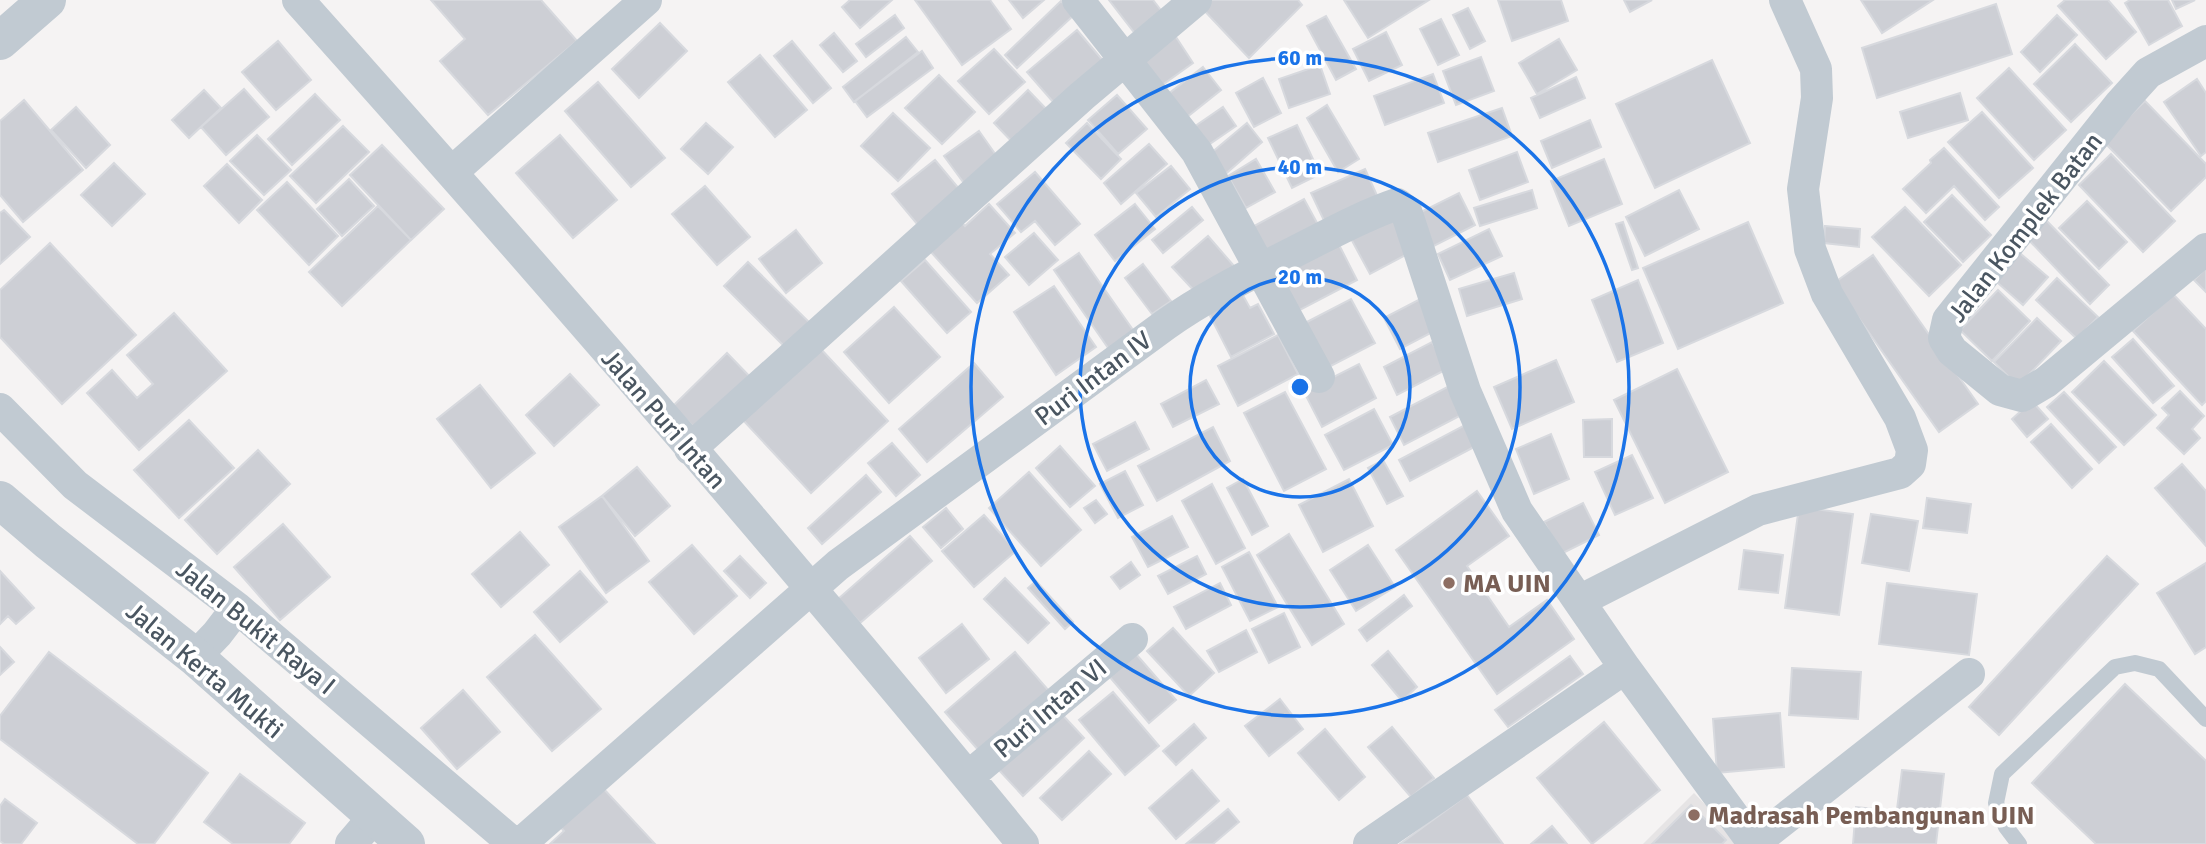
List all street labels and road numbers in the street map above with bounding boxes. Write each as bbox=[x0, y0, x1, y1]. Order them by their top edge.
street label: Jalan Komplek Batan bbox=[1942, 126, 2110, 329]
street label: Puri Intan IV bbox=[1029, 324, 1158, 433]
street label: Jalan Puri Intan bbox=[594, 343, 733, 496]
street label: Jalan Bukit Raya I bbox=[169, 554, 342, 702]
street label: Jalan Kerta Mukti bbox=[119, 596, 290, 746]
street label: Puri Intan VI bbox=[988, 652, 1114, 765]

